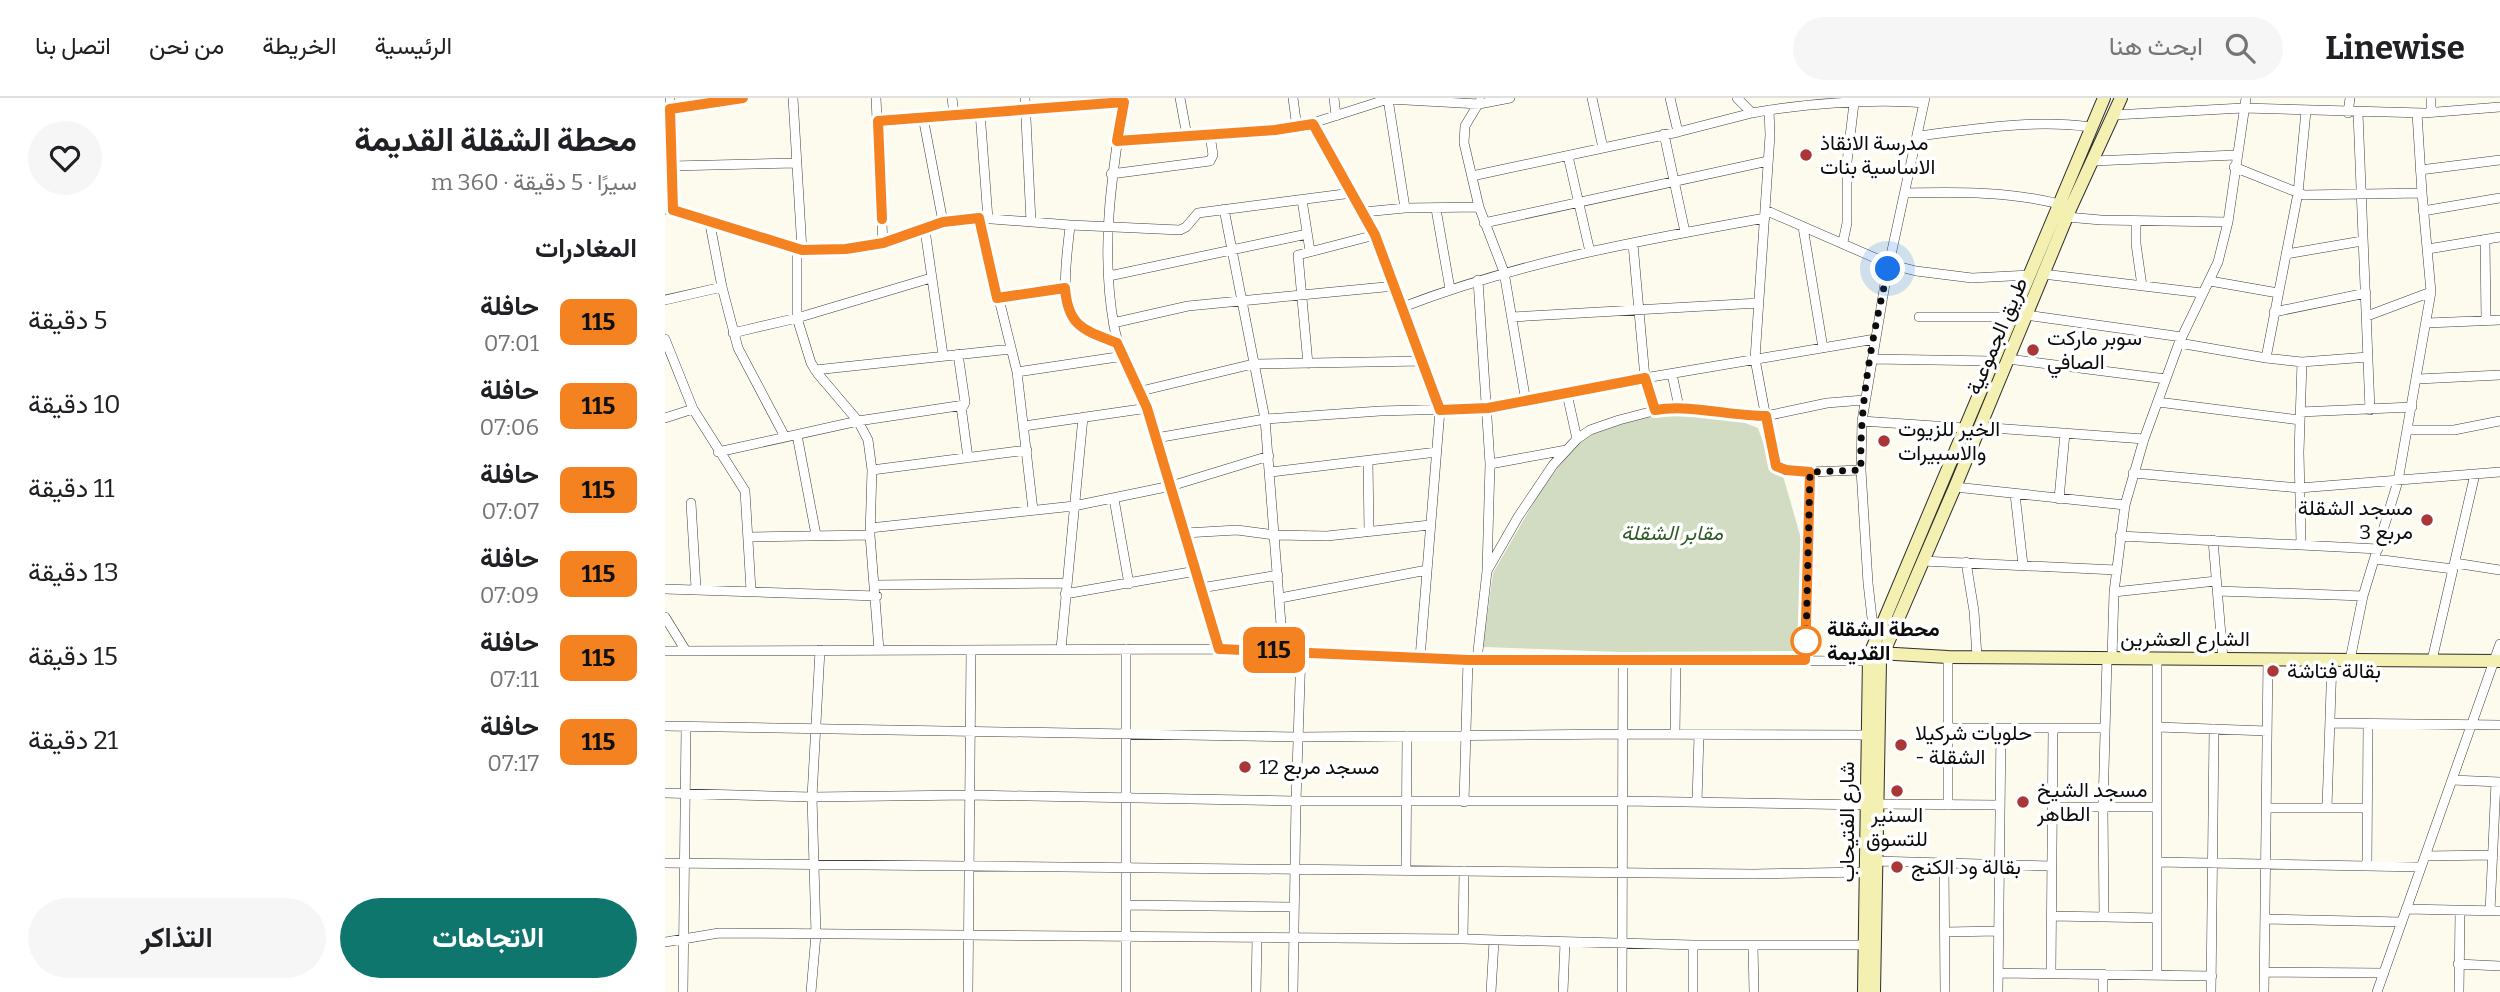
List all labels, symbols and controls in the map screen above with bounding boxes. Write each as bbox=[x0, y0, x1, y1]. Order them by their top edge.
search box bbox=[1793, 17, 2283, 80]
text: Linewise bbox=[2325, 28, 2465, 68]
icon: search bbox=[2221, 29, 2259, 67]
text: ابحث هنا bbox=[2109, 31, 2203, 62]
text: اتصل بنا bbox=[35, 32, 111, 60]
text: من نحن bbox=[149, 32, 224, 60]
text: الخريطة bbox=[262, 32, 337, 60]
text: الرئيسية bbox=[375, 32, 452, 60]
text: محطة الشقلة القديمة bbox=[354, 120, 637, 160]
button: heart bbox=[28, 121, 102, 195]
place label: مدرسة الانقاذ الاساسية بنات bbox=[1820, 130, 1935, 180]
marker: مدرسة الانقاذ الاساسية بنات bbox=[1798, 147, 1814, 163]
text: سيرًا · 5 دقيقة · 360 m bbox=[431, 168, 637, 196]
text: المغادرات bbox=[535, 233, 637, 264]
your location bbox=[1870, 251, 1905, 286]
street label: طريق الجموعية bbox=[1961, 273, 2033, 399]
text: حافلة bbox=[480, 291, 539, 322]
text: 5 دقيقة bbox=[28, 305, 107, 336]
text: 115 bbox=[582, 308, 615, 336]
place label: سوبر ماركت الصافي bbox=[2047, 325, 2142, 379]
text: 07:01 bbox=[484, 329, 539, 357]
marker: سوبر ماركت الصافي bbox=[2025, 342, 2041, 358]
text: حافلة bbox=[480, 375, 539, 406]
text: 10 دقيقة bbox=[28, 389, 121, 420]
text: 115 bbox=[582, 392, 615, 420]
text: 07:06 bbox=[480, 413, 539, 441]
place label: الخير للزيوت والاسبيرات bbox=[1898, 416, 2000, 466]
marker: الخير للزيوت والاسبيرات bbox=[1876, 433, 1892, 449]
text: حافلة bbox=[480, 459, 539, 490]
text: 11 دقيقة bbox=[28, 473, 115, 504]
text: 115 bbox=[582, 476, 615, 504]
place label: مسجد الشقلة مربع 3 bbox=[2298, 495, 2413, 546]
text: 07:07 bbox=[482, 497, 539, 525]
marker: مسجد الشقلة مربع 3 bbox=[2419, 512, 2435, 528]
park label: مقابر الشقلة bbox=[1621, 520, 1724, 546]
text: حافلة bbox=[480, 543, 539, 574]
text: 13 دقيقة bbox=[28, 557, 119, 588]
text: 115 bbox=[582, 560, 615, 588]
text: 07:09 bbox=[480, 581, 539, 609]
place label: محطة الشقلة القديمة bbox=[1827, 616, 1940, 666]
marker: محطة الشقلة القديمة bbox=[1791, 626, 1821, 656]
street label: الشارع العشرين bbox=[2120, 626, 2250, 653]
text: حافلة bbox=[480, 627, 539, 658]
line badge: 115 bbox=[1234, 627, 1314, 673]
text: 115 bbox=[1257, 636, 1291, 664]
text: 15 دقيقة bbox=[28, 641, 118, 672]
text: 115 bbox=[582, 644, 615, 672]
place label: بقالة فتاشة bbox=[2287, 658, 2381, 684]
marker: بقالة فتاشة bbox=[2265, 663, 2281, 679]
text: 07:11 bbox=[489, 665, 539, 693]
text: حافلة bbox=[480, 711, 539, 742]
place label: حلويات شركيلا - الشقلة bbox=[1915, 720, 2032, 770]
text: 21 دقيقة bbox=[28, 725, 118, 756]
text: 115 bbox=[582, 728, 615, 756]
marker: حلويات شركيلا - الشقلة bbox=[1893, 737, 1909, 753]
text: 07:17 bbox=[487, 749, 539, 777]
place label: مسجد مربع 12 bbox=[1259, 754, 1379, 781]
marker: مسجد مربع 12 bbox=[1237, 759, 1253, 775]
street label: شارع الفتيحاب bbox=[1834, 761, 1861, 883]
place label: مسجد الشيخ الطاهر bbox=[2036, 777, 2147, 827]
marker: السنير للتسوق bbox=[1889, 783, 1905, 799]
marker: مسجد الشيخ الطاهر bbox=[2015, 794, 2031, 810]
place label: السنير للتسوق bbox=[1866, 802, 1928, 852]
place label: بقالة ود الكنج bbox=[1911, 854, 2021, 881]
marker: بقالة ود الكنج bbox=[1889, 859, 1905, 875]
button: التذاكر bbox=[28, 898, 326, 978]
button: الاتجاهات bbox=[340, 898, 637, 978]

